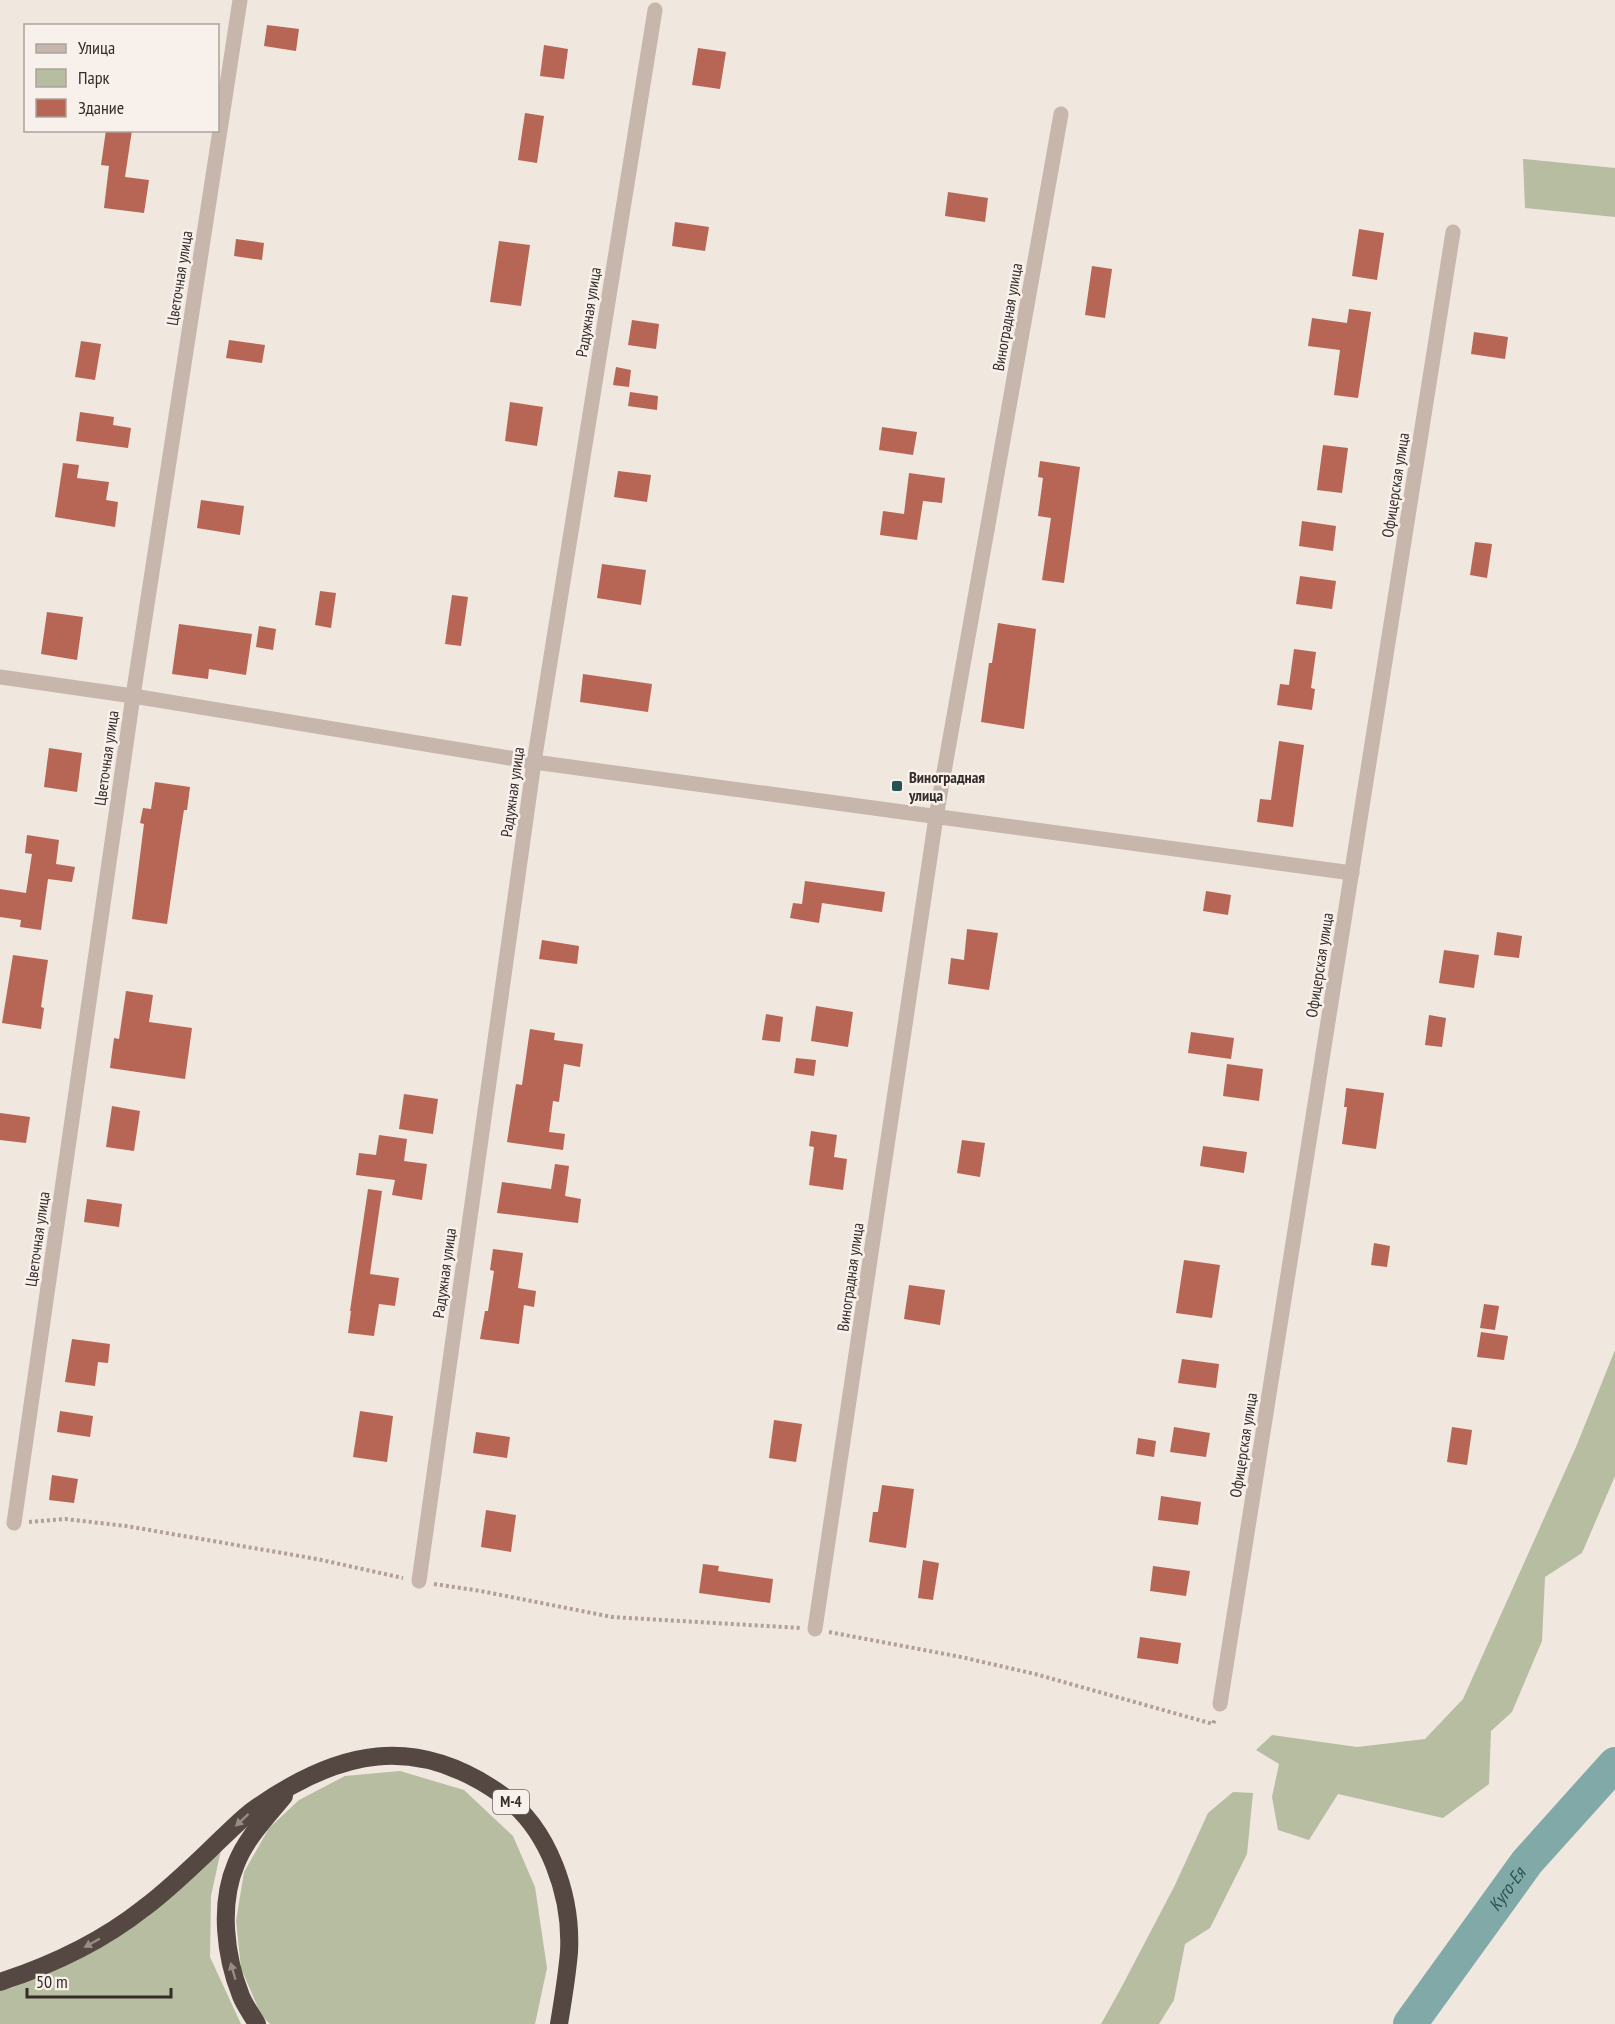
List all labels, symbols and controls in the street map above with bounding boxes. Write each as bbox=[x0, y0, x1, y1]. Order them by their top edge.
legend bbox=[24, 24, 219, 132]
text: Улица bbox=[78, 36, 115, 59]
text: Парк bbox=[78, 66, 109, 89]
text: Здание bbox=[78, 96, 124, 119]
street label: Цветочная улица bbox=[162, 229, 196, 327]
street label: Виноградная улица bbox=[988, 261, 1026, 373]
street label: Радужная улица bbox=[571, 266, 605, 358]
street label: Офицерская улица bbox=[1377, 431, 1413, 539]
street label: Цветочная улица bbox=[89, 709, 123, 807]
street label: Радужная улица bbox=[496, 746, 528, 838]
place label: Виноградная улица bbox=[908, 767, 985, 805]
marker: Виноградная улица bbox=[890, 779, 904, 793]
street label: Офицерская улица bbox=[1301, 911, 1337, 1019]
street label: Цветочная улица bbox=[20, 1190, 54, 1288]
street label: Виноградная улица bbox=[832, 1222, 868, 1332]
street label: Радужная улица bbox=[428, 1227, 460, 1319]
street label: Офицерская улица bbox=[1225, 1391, 1261, 1499]
road number: М-4 bbox=[493, 1790, 529, 1814]
one-way arrow bbox=[235, 1813, 250, 1827]
water label: Куго-Ея bbox=[1483, 1861, 1531, 1915]
one-way arrow bbox=[83, 1938, 100, 1948]
scale bar bbox=[27, 1961, 171, 1999]
one-way arrow bbox=[228, 1962, 237, 1980]
text: 50 m bbox=[36, 1970, 68, 1993]

